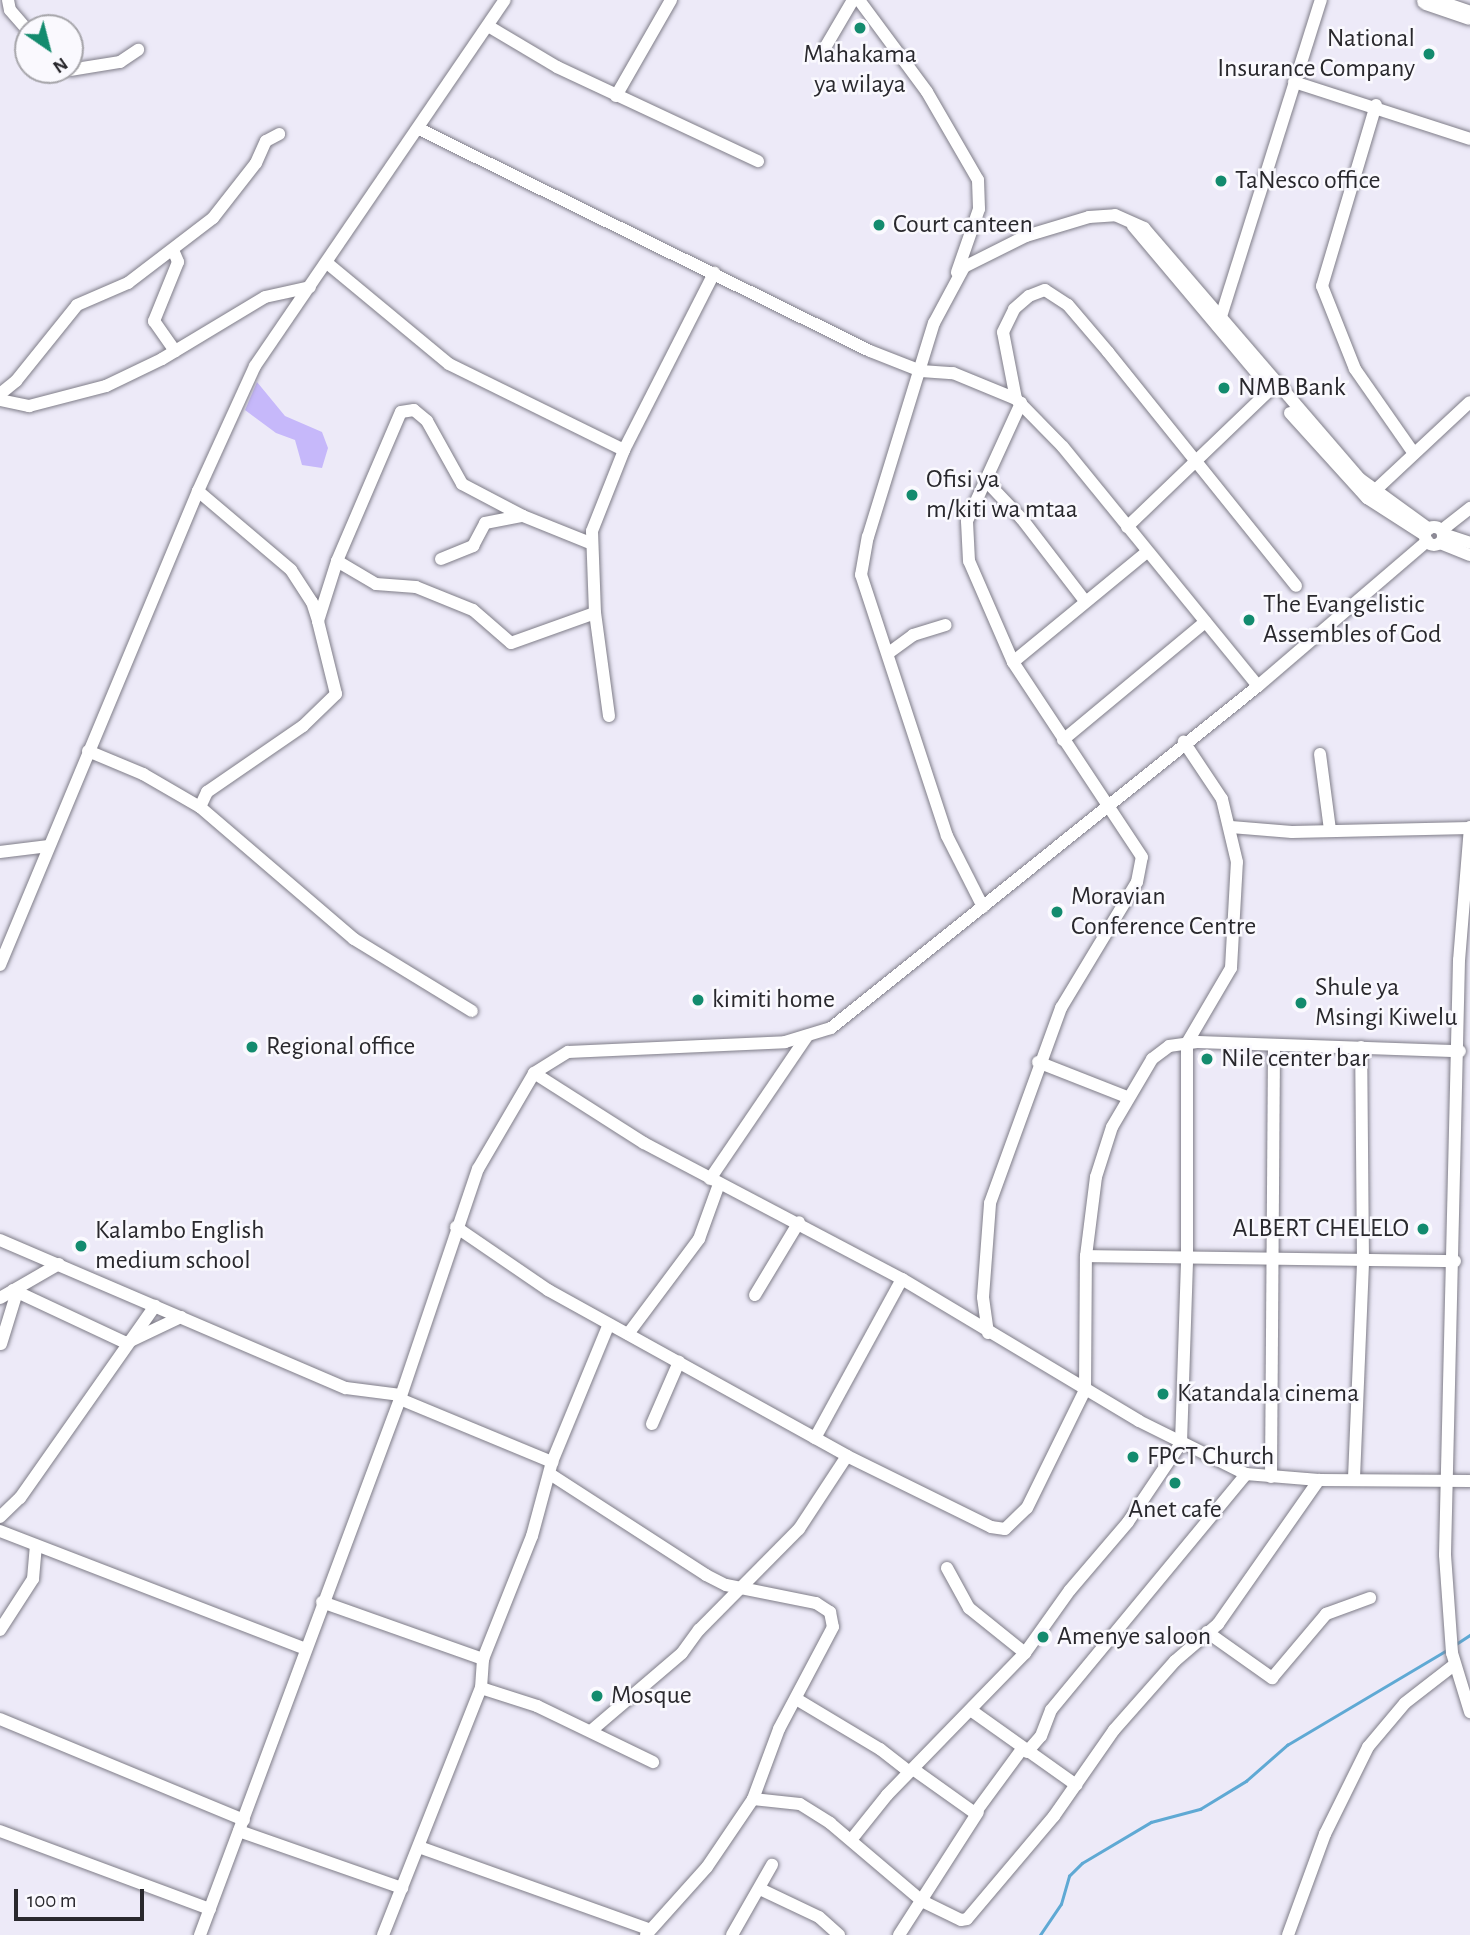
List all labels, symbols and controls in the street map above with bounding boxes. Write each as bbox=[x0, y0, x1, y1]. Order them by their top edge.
north arrow bbox=[14, 14, 84, 84]
marker: Mahakama ya wilaya bbox=[852, 20, 868, 36]
place label: National Insurance Company bbox=[1217, 23, 1415, 84]
place label: Mahakama ya wilaya bbox=[803, 39, 917, 100]
marker: National Insurance Company bbox=[1421, 46, 1437, 62]
text: N bbox=[49, 53, 71, 77]
place label: TaNesco office bbox=[1235, 165, 1380, 197]
marker: TaNesco office bbox=[1213, 173, 1229, 189]
place label: Court canteen bbox=[893, 209, 1033, 241]
marker: Court canteen bbox=[871, 217, 887, 233]
place label: NMB Bank bbox=[1238, 372, 1346, 404]
marker: NMB Bank bbox=[1216, 380, 1232, 396]
place label: Ofisi ya m/kiti wa mtaa bbox=[926, 464, 1078, 526]
marker: Ofisi ya m/kiti wa mtaa bbox=[904, 487, 920, 503]
place label: The Evangelistic Assembles of God bbox=[1263, 589, 1441, 650]
marker: The Evangelistic Assembles of God bbox=[1241, 612, 1257, 628]
place label: Moravian Conference Centre bbox=[1071, 881, 1256, 942]
marker: Moravian Conference Centre bbox=[1049, 904, 1065, 920]
place label: Shule ya Msingi Kiwelu bbox=[1315, 972, 1457, 1034]
place label: kimiti home bbox=[712, 984, 835, 1016]
marker: kimiti home bbox=[690, 992, 706, 1008]
marker: Shule ya Msingi Kiwelu bbox=[1293, 995, 1309, 1011]
place label: Regional office bbox=[266, 1031, 415, 1063]
marker: Regional office bbox=[244, 1039, 260, 1055]
place label: Nile center bar bbox=[1221, 1043, 1369, 1075]
marker: Nile center bar bbox=[1199, 1051, 1215, 1067]
place label: ALBERT CHELELO bbox=[1233, 1213, 1409, 1245]
place label: Kalambo English medium school bbox=[95, 1215, 265, 1276]
marker: ALBERT CHELELO bbox=[1415, 1221, 1431, 1237]
marker: Kalambo English medium school bbox=[73, 1238, 89, 1254]
place label: Katandala cinema bbox=[1177, 1378, 1359, 1410]
marker: Katandala cinema bbox=[1155, 1386, 1171, 1402]
place label: FPCT Church bbox=[1147, 1441, 1274, 1473]
marker: FPCT Church bbox=[1125, 1449, 1141, 1465]
marker: Anet cafe bbox=[1167, 1475, 1183, 1491]
place label: Anet cafe bbox=[1128, 1494, 1222, 1526]
place label: Amenye saloon bbox=[1057, 1621, 1211, 1653]
marker: Amenye saloon bbox=[1035, 1629, 1051, 1645]
place label: Mosque bbox=[611, 1680, 692, 1712]
marker: Mosque bbox=[589, 1688, 605, 1704]
scale bar bbox=[18, 1876, 147, 1920]
text: 100 m bbox=[27, 1890, 77, 1911]

